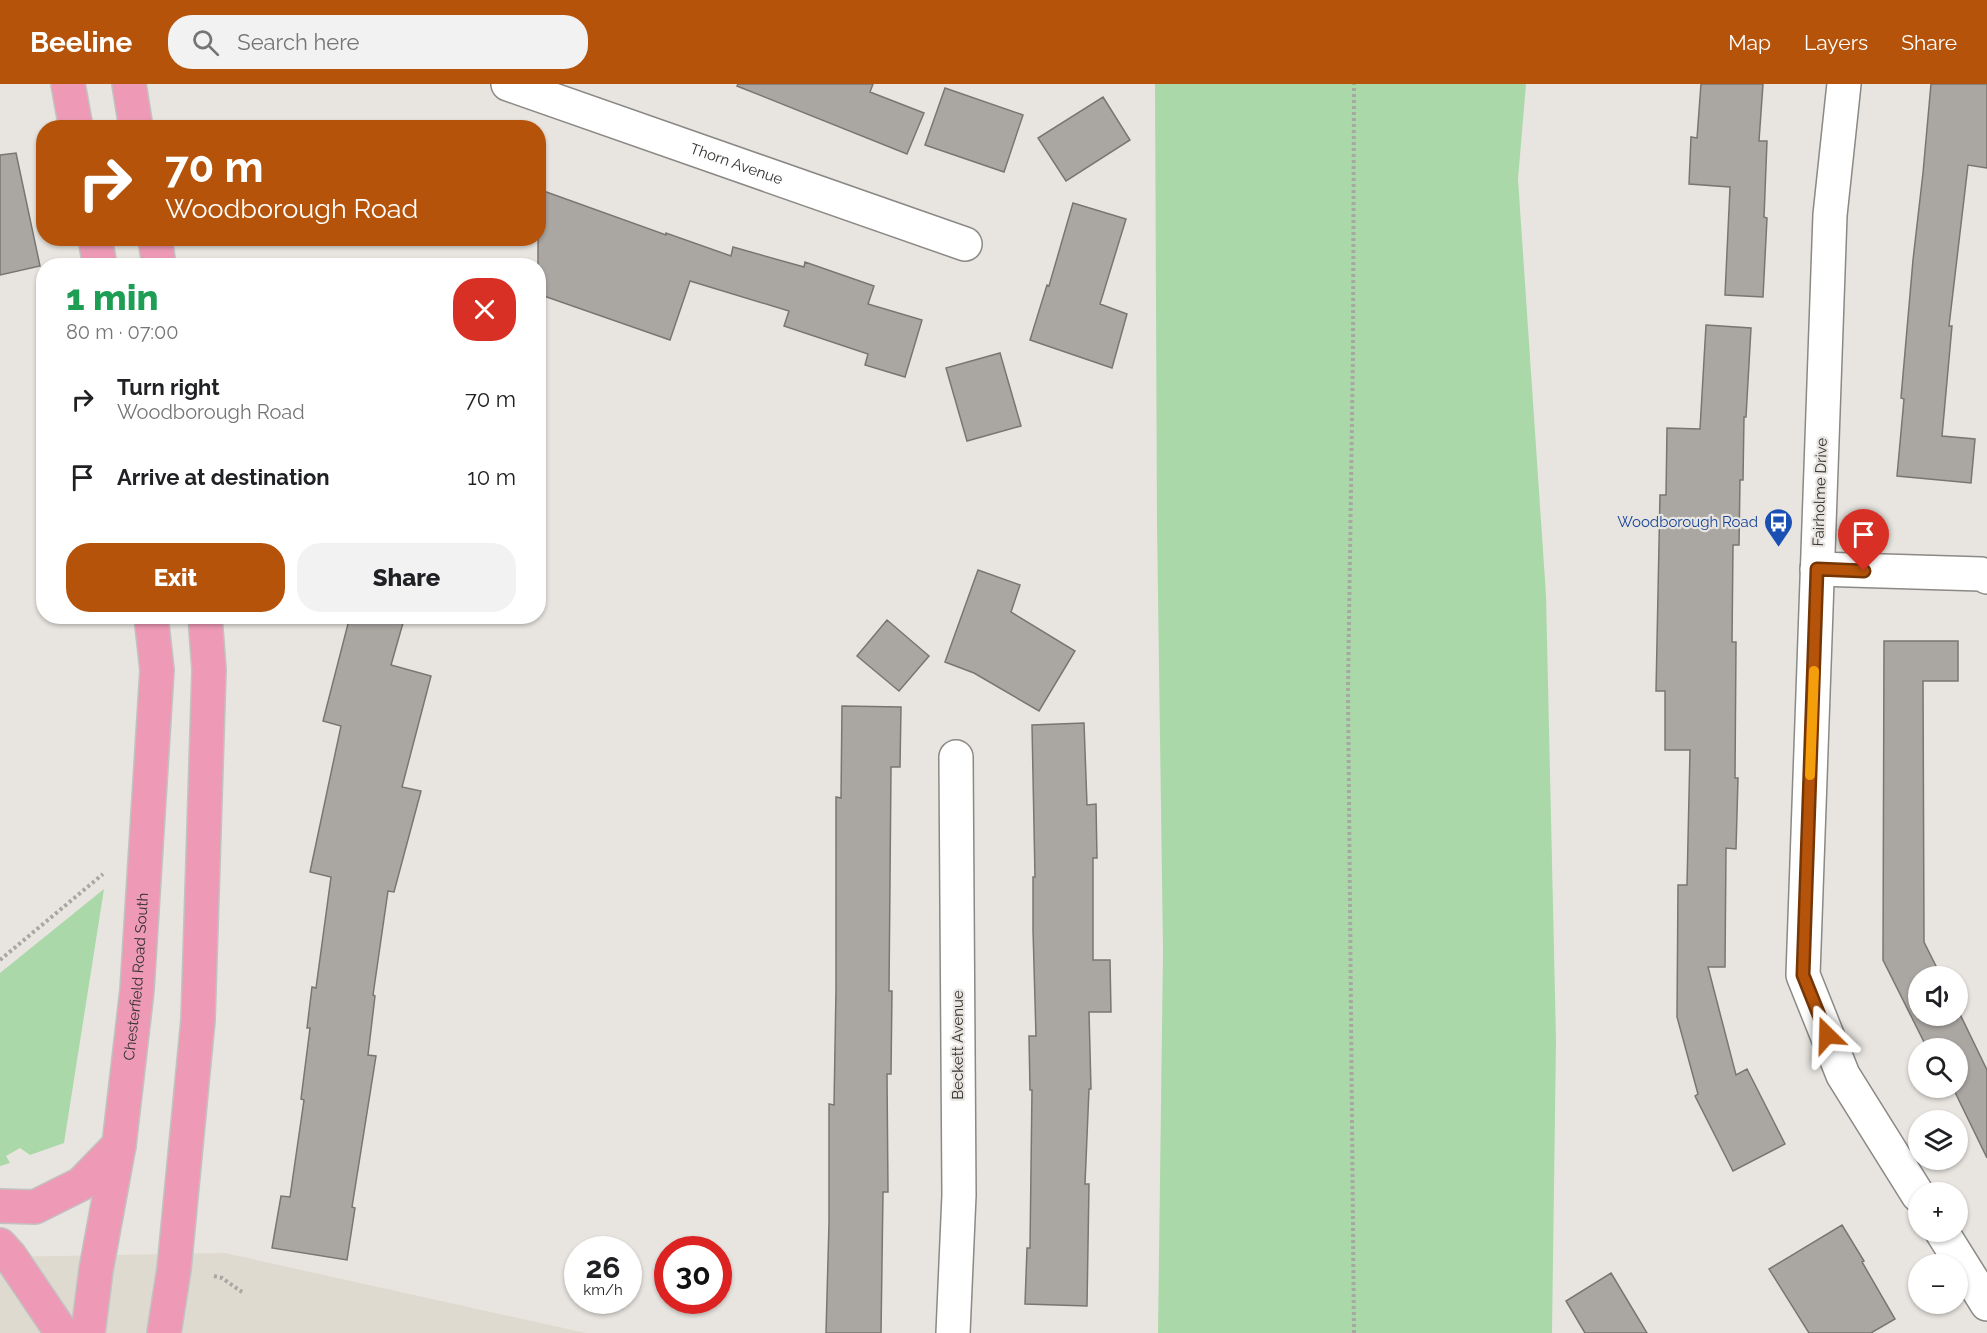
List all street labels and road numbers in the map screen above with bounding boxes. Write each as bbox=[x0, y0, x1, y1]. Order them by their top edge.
street label: Thorn Avenue bbox=[688, 139, 785, 189]
street label: Fairholme Drive bbox=[1809, 437, 1831, 547]
street label: Chesterfield Road South bbox=[120, 892, 152, 1061]
street label: Beckett Avenue bbox=[949, 990, 967, 1100]

